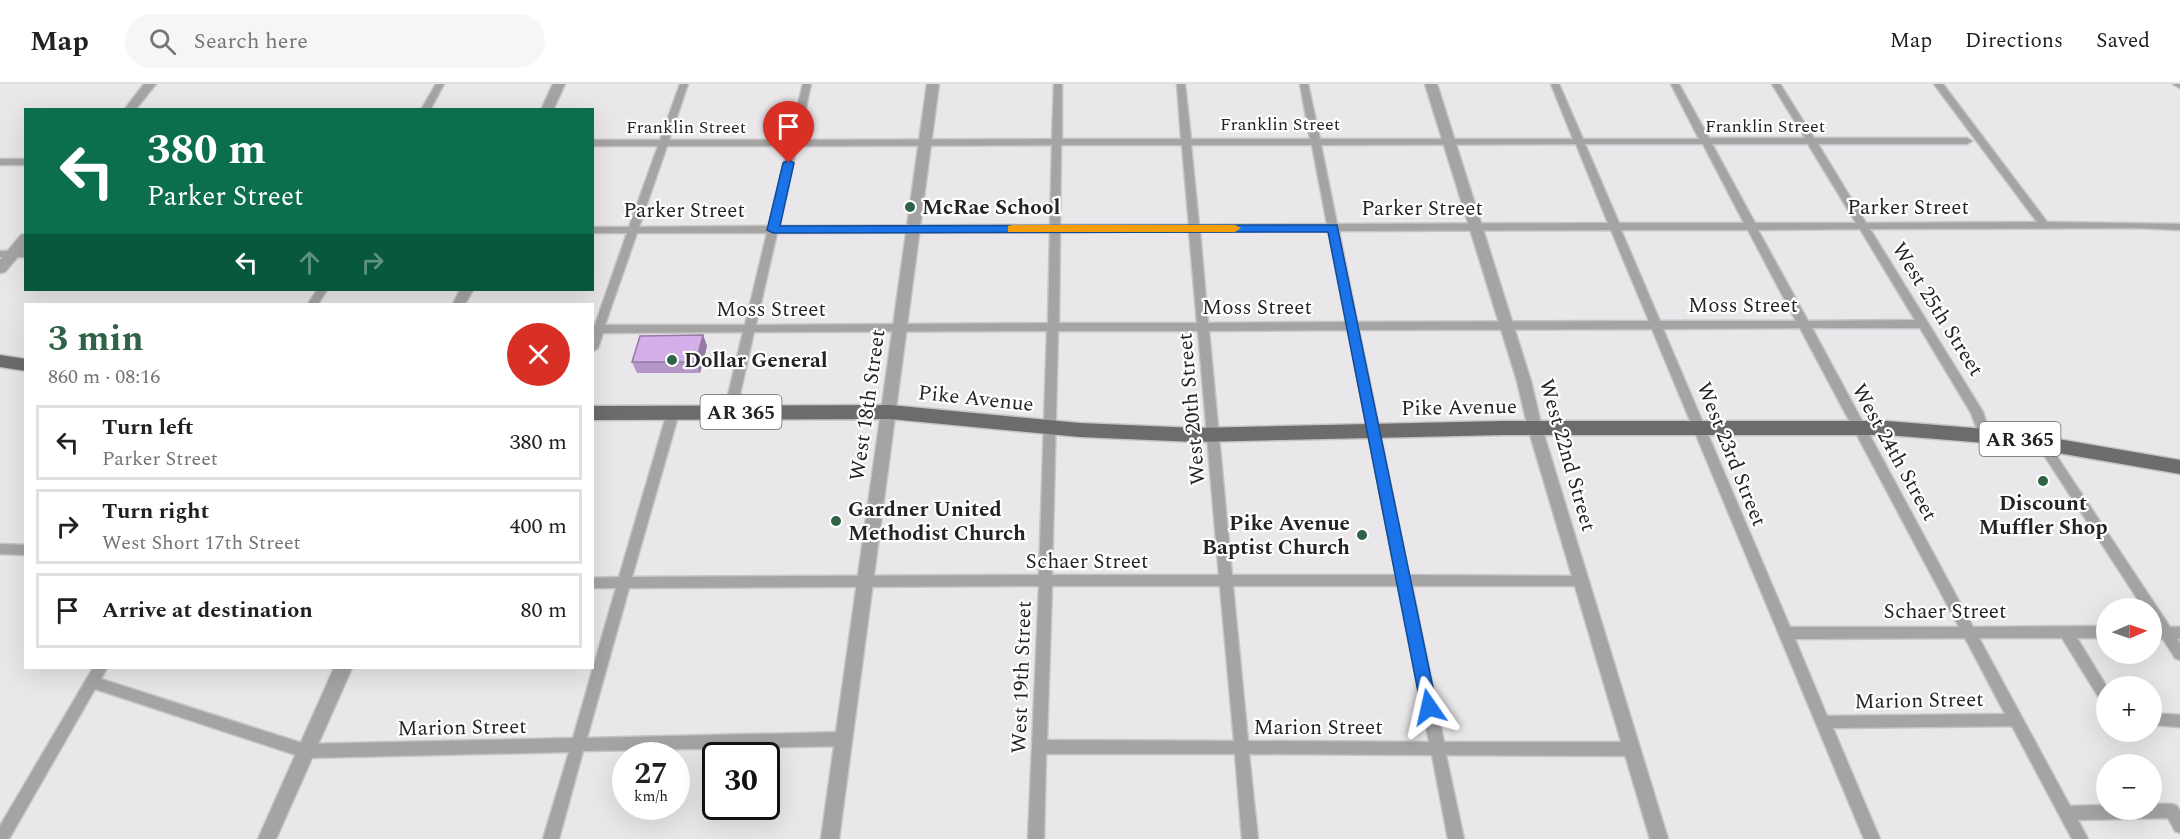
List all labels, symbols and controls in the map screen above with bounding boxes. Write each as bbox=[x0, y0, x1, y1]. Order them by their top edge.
search box bbox=[125, 14, 545, 68]
text: Map bbox=[30, 20, 89, 63]
icon: search bbox=[146, 25, 179, 58]
text: Search here bbox=[194, 25, 308, 58]
text: Map bbox=[1890, 25, 1932, 57]
text: Directions bbox=[1965, 25, 2063, 57]
text: Saved bbox=[2096, 25, 2150, 57]
pin bbox=[763, 101, 814, 163]
icon: arrive bbox=[772, 110, 805, 143]
street label: Franklin Street bbox=[1220, 111, 1340, 138]
street label: Franklin Street bbox=[1705, 113, 1825, 140]
street label: Franklin Street bbox=[626, 114, 746, 141]
text: 380 m bbox=[147, 119, 266, 182]
icon: left bbox=[48, 132, 126, 210]
text: Parker Street bbox=[147, 176, 304, 218]
place label: McRae School bbox=[922, 192, 1060, 224]
street label: Parker Street bbox=[1847, 192, 1969, 224]
street label: Parker Street bbox=[1361, 193, 1483, 225]
street label: Parker Street bbox=[623, 195, 745, 227]
marker: McRae School bbox=[903, 200, 917, 214]
street label: West 25th Street bbox=[1883, 236, 1991, 383]
icon: left bbox=[230, 246, 263, 279]
icon: ahead bbox=[293, 246, 326, 279]
icon: right bbox=[356, 246, 389, 279]
street label: Moss Street bbox=[1688, 290, 1798, 322]
street label: Moss Street bbox=[1202, 292, 1312, 324]
street label: Moss Street bbox=[716, 294, 826, 326]
text: 3 min bbox=[48, 312, 144, 367]
button: close bbox=[507, 323, 570, 386]
street label: West 18th Street bbox=[842, 327, 894, 483]
street label: West 20th Street bbox=[1169, 331, 1215, 486]
place label: Dollar General bbox=[684, 345, 828, 377]
marker: Dollar General bbox=[665, 353, 679, 367]
text: 860 m · 08:16 bbox=[48, 362, 160, 392]
street label: West 22nd Street bbox=[1530, 375, 1604, 535]
street label: Pike Avenue bbox=[917, 377, 1035, 421]
street label: West 23rd Street bbox=[1688, 377, 1775, 531]
street label: West 24th Street bbox=[1843, 378, 1945, 527]
street label: Pike Avenue bbox=[1401, 391, 1517, 425]
road number: AR 365 bbox=[700, 395, 782, 429]
text: Turn left bbox=[102, 411, 194, 444]
road number: AR 365 bbox=[1980, 422, 2060, 456]
icon: left bbox=[51, 426, 84, 459]
text: 380 m bbox=[510, 426, 567, 459]
text: Parker Street bbox=[102, 444, 218, 474]
marker: Discount Muffler Shop bbox=[2036, 474, 2050, 488]
place label: Discount Muffler Shop bbox=[1978, 488, 2108, 544]
place label: Gardner United Methodist Church bbox=[848, 494, 1026, 550]
text: Turn right bbox=[102, 495, 209, 528]
place label: Pike Avenue Baptist Church bbox=[1202, 508, 1350, 564]
icon: right bbox=[51, 510, 84, 543]
text: 400 m bbox=[510, 510, 567, 543]
marker: Gardner United Methodist Church bbox=[829, 514, 843, 528]
text: West Short 17th Street bbox=[102, 528, 301, 558]
marker: Pike Avenue Baptist Church bbox=[1355, 528, 1369, 542]
street label: Schaer Street bbox=[1026, 546, 1148, 578]
icon: arrive bbox=[51, 594, 84, 627]
text: Arrive at destination bbox=[102, 594, 313, 627]
text: 80 m bbox=[521, 594, 567, 627]
street label: Schaer Street bbox=[1884, 596, 2006, 628]
north arrow bbox=[2096, 598, 2162, 664]
map controls bbox=[2096, 598, 2162, 820]
street label: West 19th Street bbox=[1003, 600, 1041, 754]
position arrow bbox=[1397, 675, 1461, 739]
button: + bbox=[2096, 676, 2162, 742]
street label: Marion Street bbox=[1854, 684, 1984, 718]
street label: Marion Street bbox=[397, 711, 527, 745]
street label: Marion Street bbox=[1253, 712, 1383, 744]
speed limit sign: 30 bbox=[702, 742, 780, 820]
text: 27 bbox=[634, 751, 668, 797]
button: − bbox=[2096, 754, 2162, 820]
text: km/h bbox=[634, 785, 668, 808]

